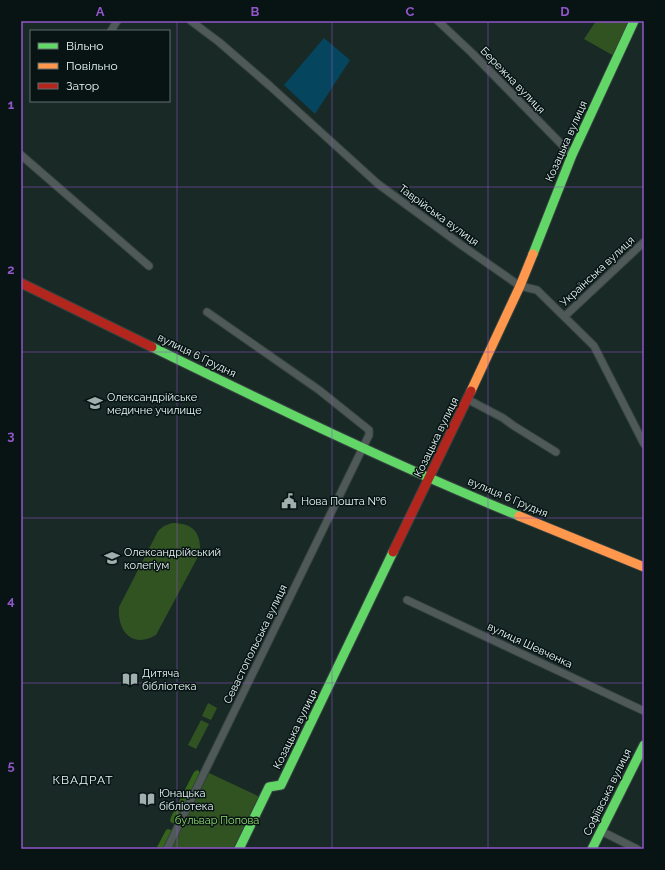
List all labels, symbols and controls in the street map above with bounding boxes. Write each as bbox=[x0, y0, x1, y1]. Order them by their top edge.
text: A bbox=[96, 4, 105, 19]
text: B bbox=[251, 4, 260, 19]
text: C bbox=[406, 4, 415, 19]
text: D bbox=[560, 4, 570, 19]
legend bbox=[30, 30, 170, 102]
text: Вільно bbox=[66, 39, 103, 53]
street label: Бережна вулиця bbox=[478, 44, 548, 116]
text: Повільно bbox=[66, 59, 118, 73]
text: Затор bbox=[66, 79, 99, 93]
text: 1 bbox=[8, 97, 15, 112]
street label: Козацька вулиця bbox=[543, 99, 590, 184]
street label: Таврійська вулиця bbox=[396, 182, 481, 249]
street label: Українська вулиця bbox=[558, 234, 637, 309]
text: 2 bbox=[7, 262, 15, 277]
street label: вулиця 6 Грудня bbox=[155, 331, 238, 380]
place label: Олександрійське медичне училище bbox=[107, 391, 202, 417]
school or university icon: Олександрійське медичне училище bbox=[86, 394, 104, 412]
street label: Козацька вулиця bbox=[411, 395, 461, 479]
text: 3 bbox=[7, 428, 15, 443]
street label: вулиця 6 Грудня bbox=[466, 475, 550, 520]
public building icon: Нова Пошта №6 bbox=[280, 492, 298, 510]
place label: Нова Пошта №6 bbox=[301, 495, 387, 508]
place label: Олександрійський колегіум bbox=[124, 546, 221, 572]
school or university icon: Олександрійський колегіум bbox=[103, 549, 121, 567]
street label: Севастопольська вулиця bbox=[221, 583, 290, 706]
text: 4 bbox=[7, 593, 15, 608]
street label: вулиця Шевченка bbox=[485, 620, 574, 671]
place label: Дитяча бібліотека bbox=[142, 667, 196, 693]
library icon: Дитяча бібліотека bbox=[121, 670, 139, 688]
street label: Козацька вулиця bbox=[270, 687, 320, 771]
street label: Софіївська вулиця bbox=[581, 747, 634, 838]
text: 5 bbox=[7, 758, 15, 773]
district label: КВАДРАТ bbox=[52, 773, 114, 787]
place label: Юнацька бібліотека bbox=[159, 787, 213, 813]
library icon: Юнацька бібліотека bbox=[138, 790, 156, 808]
park label: бульвар Попова bbox=[175, 814, 259, 827]

